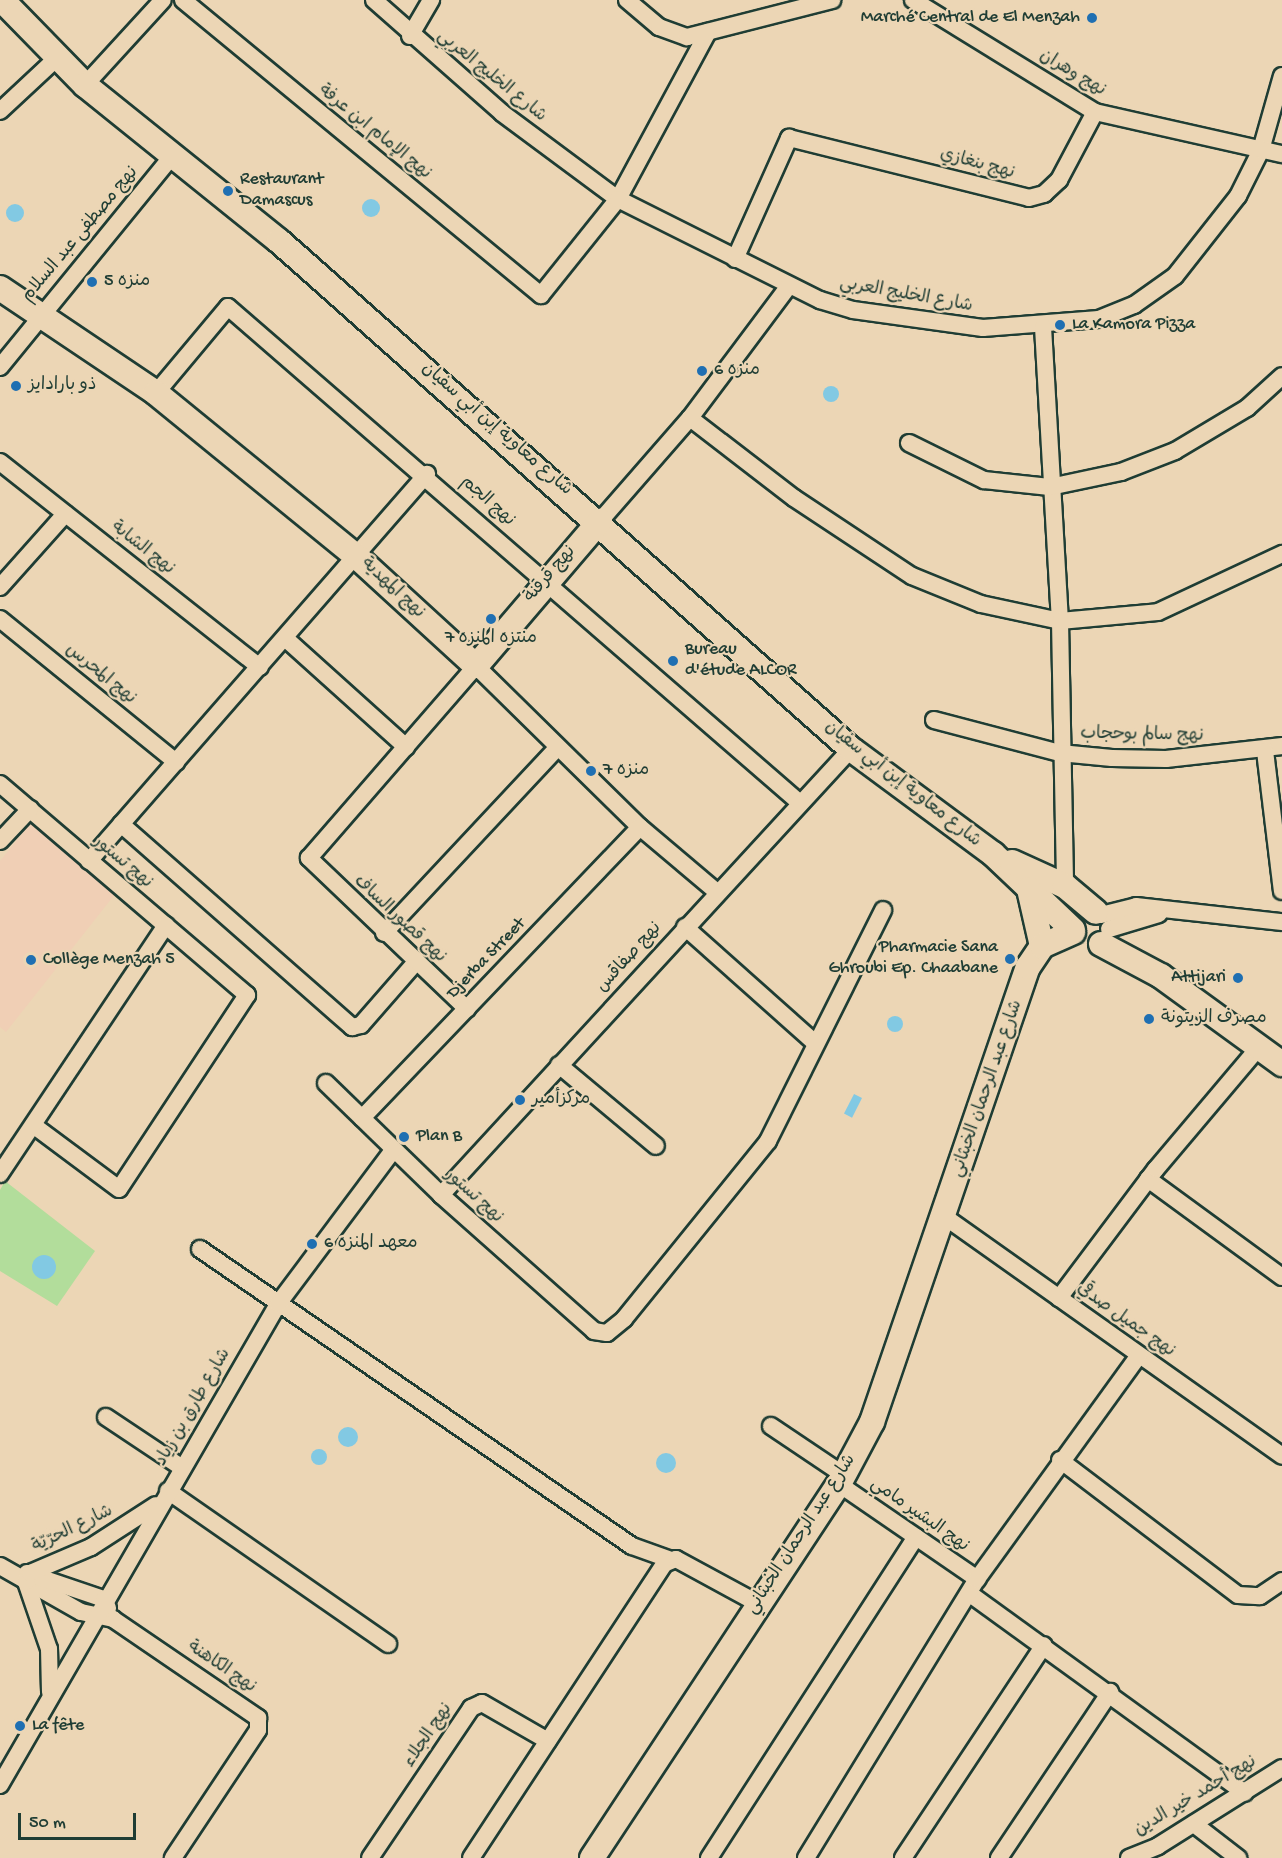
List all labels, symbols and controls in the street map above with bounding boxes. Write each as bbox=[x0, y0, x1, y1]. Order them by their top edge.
place label: Marché Central de El Menzah bbox=[861, 7, 1080, 29]
marker: Marché Central de El Menzah bbox=[1085, 11, 1099, 25]
street label: شارع الخليج العربي bbox=[432, 26, 550, 128]
street label: نهج وهران bbox=[1035, 46, 1109, 102]
street label: نهج الإمام ابن عرفة bbox=[313, 81, 435, 185]
street label: نهج بنغازي bbox=[937, 145, 1017, 185]
street label: نهج مصطفى عبد السلام bbox=[18, 163, 144, 307]
place label: Restaurant Damascus bbox=[240, 170, 323, 213]
marker: Restaurant Damascus bbox=[221, 184, 235, 198]
place label: منزه 5 bbox=[104, 271, 150, 293]
street label: شارع الخليج العربي bbox=[838, 274, 974, 318]
marker: منزه 5 bbox=[85, 275, 99, 289]
place label: La Kamora Pizza bbox=[1072, 314, 1195, 336]
marker: La Kamora Pizza bbox=[1053, 318, 1067, 332]
street label: شارع معاوية إبن أبي سفيان bbox=[416, 359, 576, 501]
place label: منزه 6 bbox=[714, 360, 760, 382]
marker: منزه 6 bbox=[695, 364, 709, 378]
place label: ذو بارادايز bbox=[28, 375, 96, 397]
marker: ذو بارادايز bbox=[9, 379, 23, 393]
street label: نهج الجم bbox=[455, 472, 519, 532]
street label: نهج الشابة bbox=[106, 517, 178, 581]
street label: نهج قرقنة bbox=[520, 542, 582, 608]
street label: نهج المهدية bbox=[355, 554, 429, 624]
marker: منتزه المنزه 7 bbox=[484, 612, 498, 626]
place label: منتزه المنزه 7 bbox=[445, 628, 537, 650]
street label: نهج المحرس bbox=[60, 640, 140, 710]
place label: Bureau d'étude ALCOR bbox=[685, 640, 797, 682]
marker: Bureau d'étude ALCOR bbox=[666, 654, 680, 668]
street label: شارع معاوية إبن أبي سفيان bbox=[819, 717, 985, 853]
street label: نهج سالم بوحجاب bbox=[1080, 724, 1204, 748]
place label: منزه 7 bbox=[603, 760, 649, 782]
marker: منزه 7 bbox=[584, 764, 598, 778]
street label: نهج تستور bbox=[88, 832, 156, 894]
street label: نهج قصور الساف bbox=[348, 872, 450, 968]
street label: Djerba Street bbox=[443, 914, 531, 1004]
street label: نهج صفاقس bbox=[593, 918, 667, 998]
place label: Pharmacie Sana Ghroubi Ep. Chaabane bbox=[828, 938, 998, 980]
place label: Collège Menzah 5 bbox=[43, 949, 175, 971]
marker: Pharmacie Sana Ghroubi Ep. Chaabane bbox=[1003, 952, 1017, 966]
marker: Collège Menzah 5 bbox=[24, 953, 38, 967]
place label: Attijari bbox=[1171, 967, 1226, 989]
marker: Attijari bbox=[1231, 971, 1245, 985]
street label: شارع عبد الرحمان الخبثاني bbox=[948, 998, 1028, 1180]
place label: مصرف الزيتونة bbox=[1161, 1008, 1267, 1030]
marker: مصرف الزيتونة bbox=[1142, 1012, 1156, 1026]
place label: مركزأمير bbox=[532, 1089, 590, 1111]
marker: مركزأمير bbox=[513, 1093, 527, 1107]
place label: Plan B bbox=[416, 1126, 462, 1148]
marker: Plan B bbox=[397, 1130, 411, 1144]
street label: نهج تستور bbox=[439, 1165, 507, 1229]
place label: معهد المنزه 6 bbox=[324, 1233, 418, 1255]
marker: معهد المنزه 6 bbox=[305, 1237, 319, 1251]
street label: نهج جميل صدقي bbox=[1071, 1279, 1179, 1363]
street label: شارع طارق بن زياد bbox=[151, 1345, 237, 1471]
street label: شارع عبد الرحمان الخبثاني bbox=[742, 1451, 862, 1619]
street label: نهج البشير مامي bbox=[865, 1474, 973, 1558]
street label: شارع الحرّيّة bbox=[29, 1501, 117, 1559]
street label: نهج الكاهنة bbox=[182, 1637, 260, 1699]
street label: نهج الجلاء bbox=[400, 1700, 458, 1772]
place label: La fête bbox=[32, 1715, 84, 1737]
marker: La fête bbox=[13, 1719, 27, 1733]
street label: نهج أحمد خير الدين bbox=[1131, 1752, 1261, 1842]
scale bar bbox=[21, 1801, 140, 1839]
text: 50 m bbox=[29, 1813, 66, 1834]

